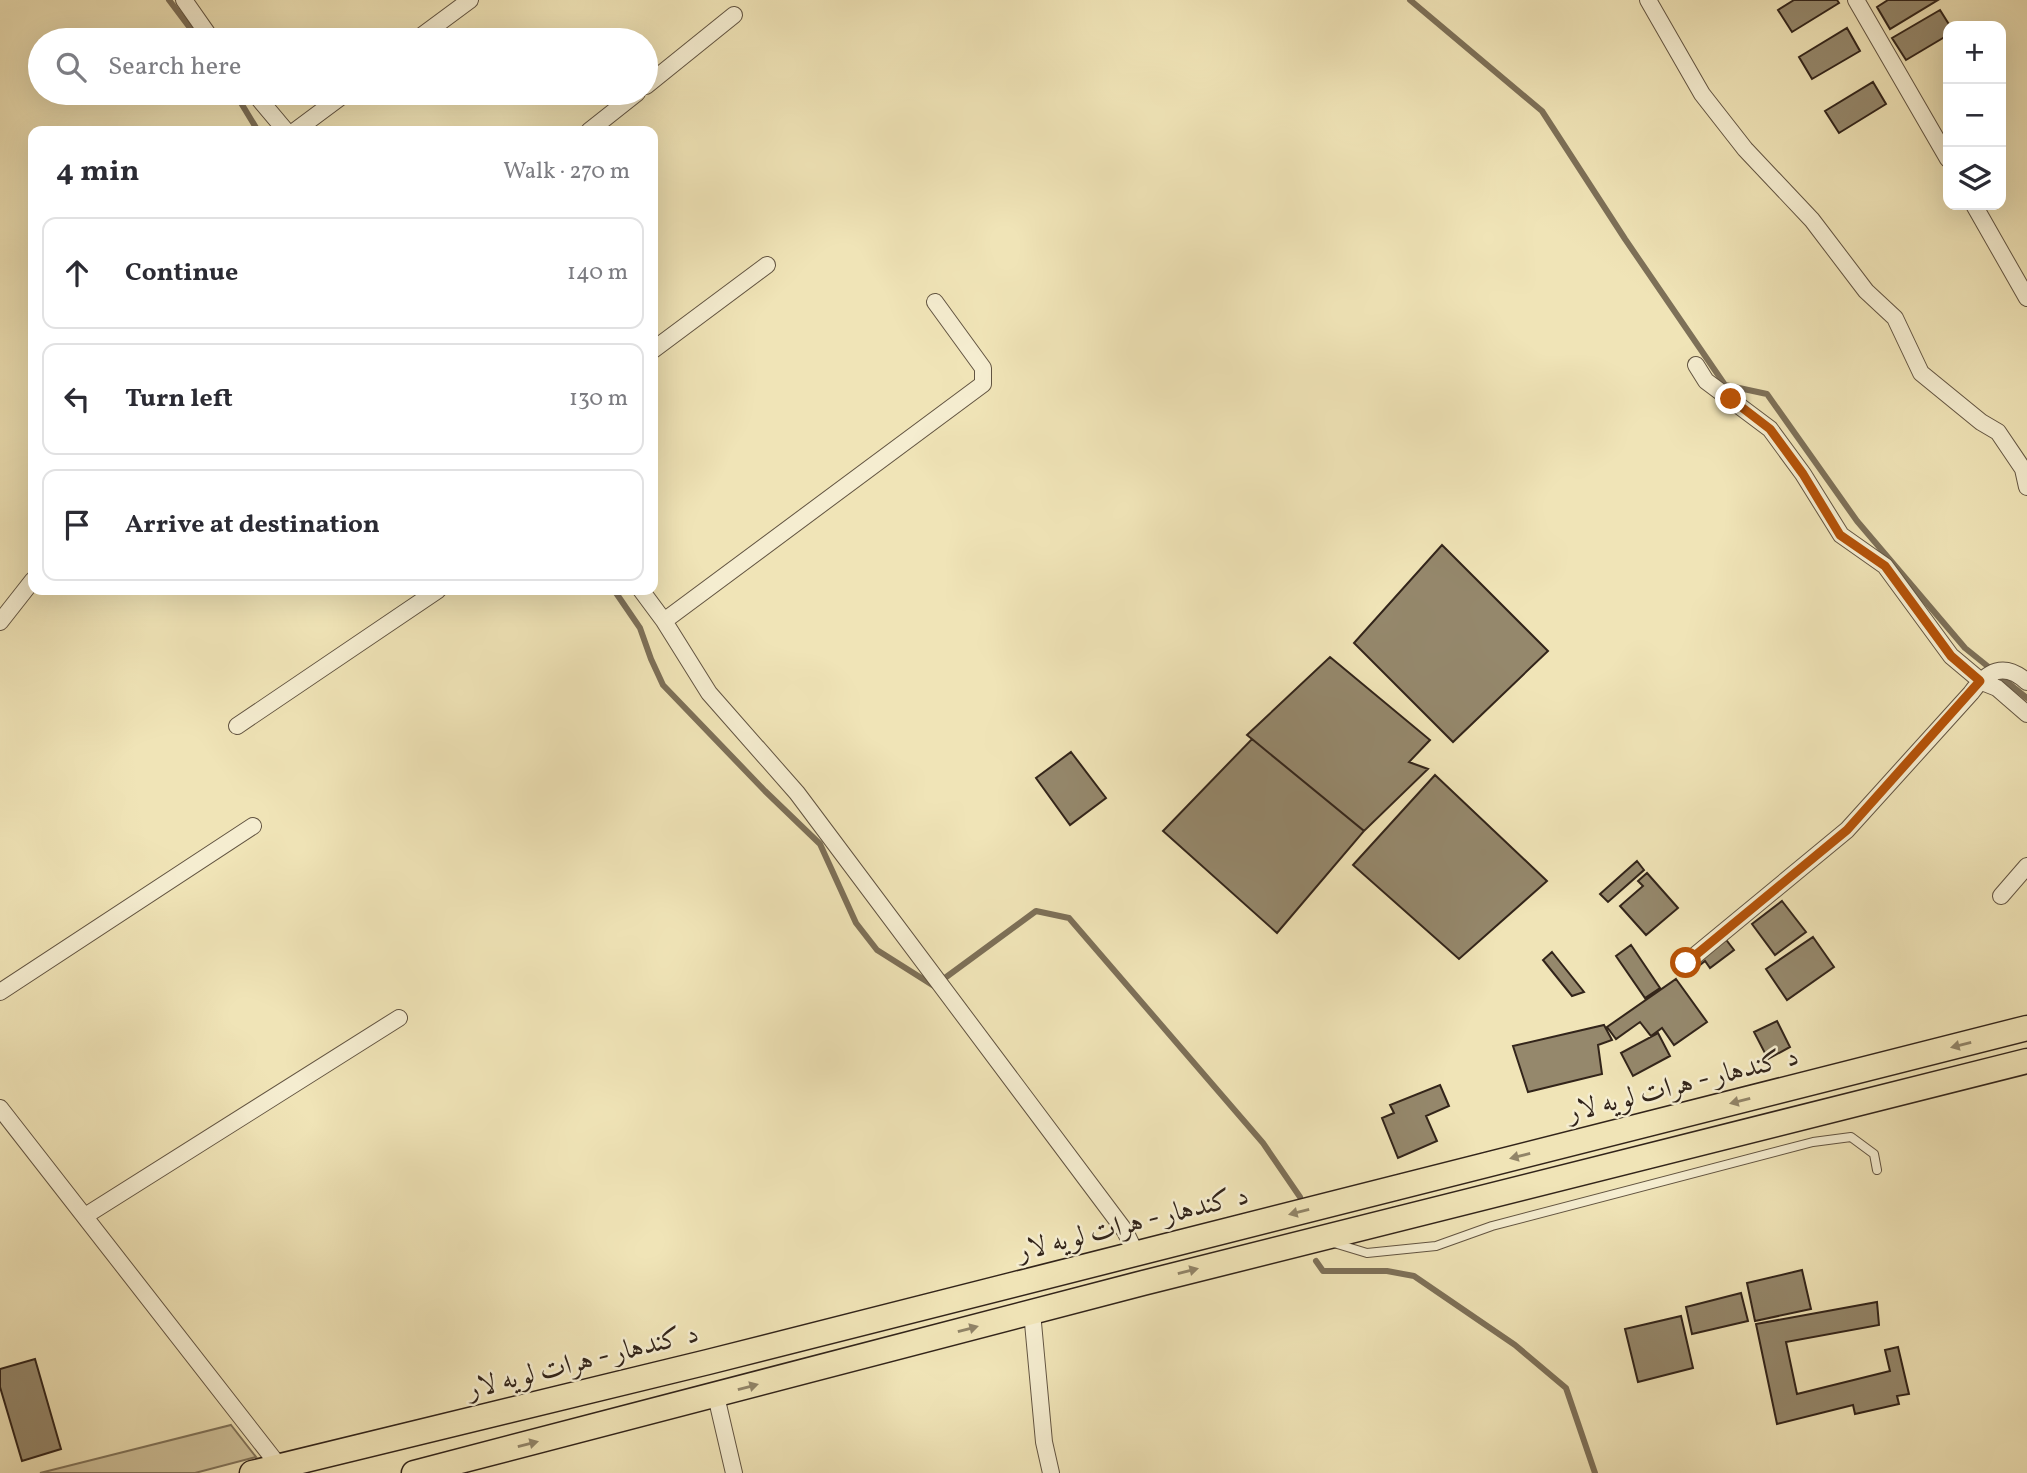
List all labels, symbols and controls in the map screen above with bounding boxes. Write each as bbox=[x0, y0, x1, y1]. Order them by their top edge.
map controls bbox=[1943, 21, 2006, 210]
button: + bbox=[1943, 21, 2006, 84]
search box bbox=[28, 28, 658, 105]
icon: search bbox=[52, 48, 90, 86]
text: Search here bbox=[108, 49, 241, 85]
button: − bbox=[1943, 84, 2006, 147]
button: layers bbox=[1943, 147, 2006, 210]
text: 4 min bbox=[56, 151, 140, 193]
text: Walk · 270 m bbox=[503, 156, 630, 188]
icon: ahead bbox=[58, 254, 96, 292]
text: Continue bbox=[125, 255, 238, 291]
text: 140 m bbox=[567, 257, 628, 289]
icon: left bbox=[58, 380, 96, 418]
text: Turn left bbox=[125, 381, 233, 417]
text: 130 m bbox=[569, 383, 628, 415]
route end bbox=[1715, 383, 1746, 414]
icon: arrive bbox=[58, 506, 96, 544]
text: Arrive at destination bbox=[125, 507, 380, 543]
route start bbox=[1670, 947, 1701, 978]
street label: د کندهار - هرات لويه لار bbox=[1560, 1037, 1803, 1133]
one-way arrow bbox=[1950, 1040, 1972, 1051]
one-way arrow bbox=[1729, 1096, 1751, 1107]
one-way arrow bbox=[1509, 1151, 1531, 1162]
street label: د کندهار - هرات لويه لار bbox=[1010, 1176, 1253, 1272]
one-way arrow bbox=[1288, 1207, 1310, 1218]
one-way arrow bbox=[1177, 1265, 1199, 1276]
street label: د کندهار - هرات لويه لار bbox=[460, 1314, 703, 1410]
one-way arrow bbox=[957, 1323, 979, 1334]
one-way arrow bbox=[738, 1381, 760, 1392]
one-way arrow bbox=[517, 1438, 539, 1449]

